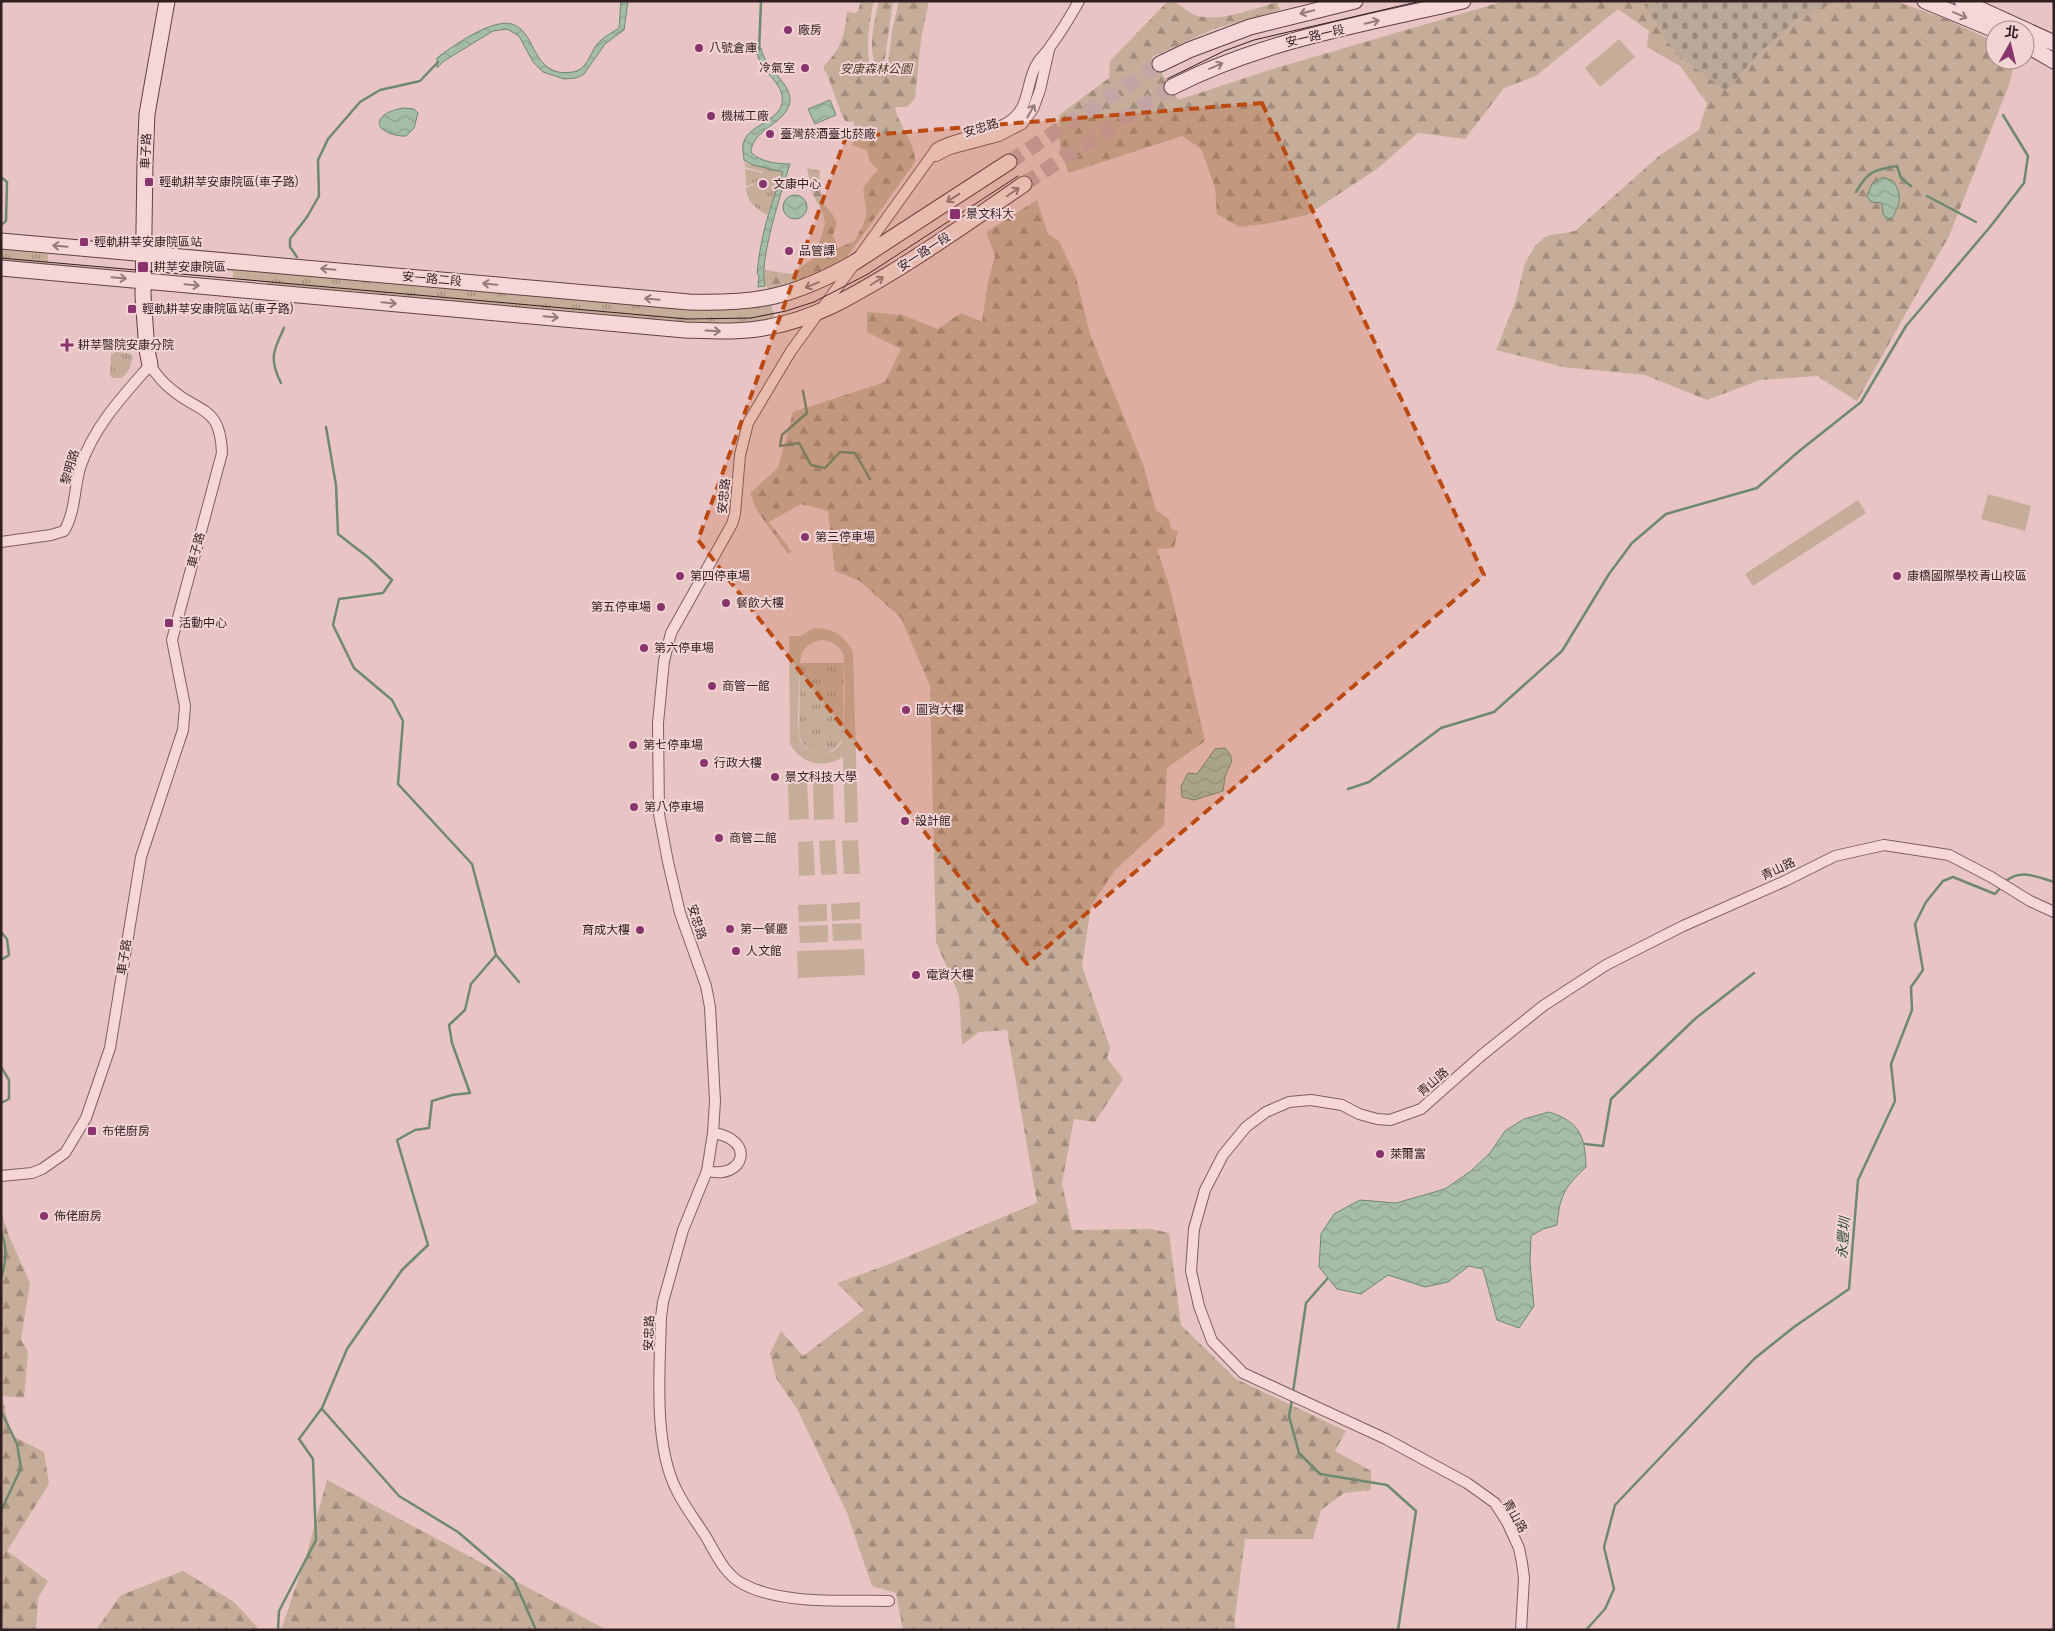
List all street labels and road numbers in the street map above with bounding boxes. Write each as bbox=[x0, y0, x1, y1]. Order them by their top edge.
street label: 安一路一段 bbox=[1284, 22, 1346, 50]
street label: 安忠路 bbox=[962, 116, 1000, 140]
street label: 車子路 bbox=[138, 133, 154, 169]
street label: 安一路一段 bbox=[895, 230, 953, 274]
street label: 安一路二段 bbox=[401, 269, 463, 289]
street label: 黎明路 bbox=[58, 448, 82, 486]
street label: 安忠路 bbox=[715, 477, 733, 515]
street label: 車子路 bbox=[185, 531, 207, 569]
street label: 青山路 bbox=[1759, 855, 1797, 883]
street label: 安忠路 bbox=[685, 903, 709, 941]
street label: 車子路 bbox=[114, 938, 134, 976]
street label: 青山路 bbox=[1415, 1065, 1451, 1099]
street label: 安忠路 bbox=[641, 1315, 657, 1351]
street label: 青山路 bbox=[1500, 1497, 1530, 1535]

